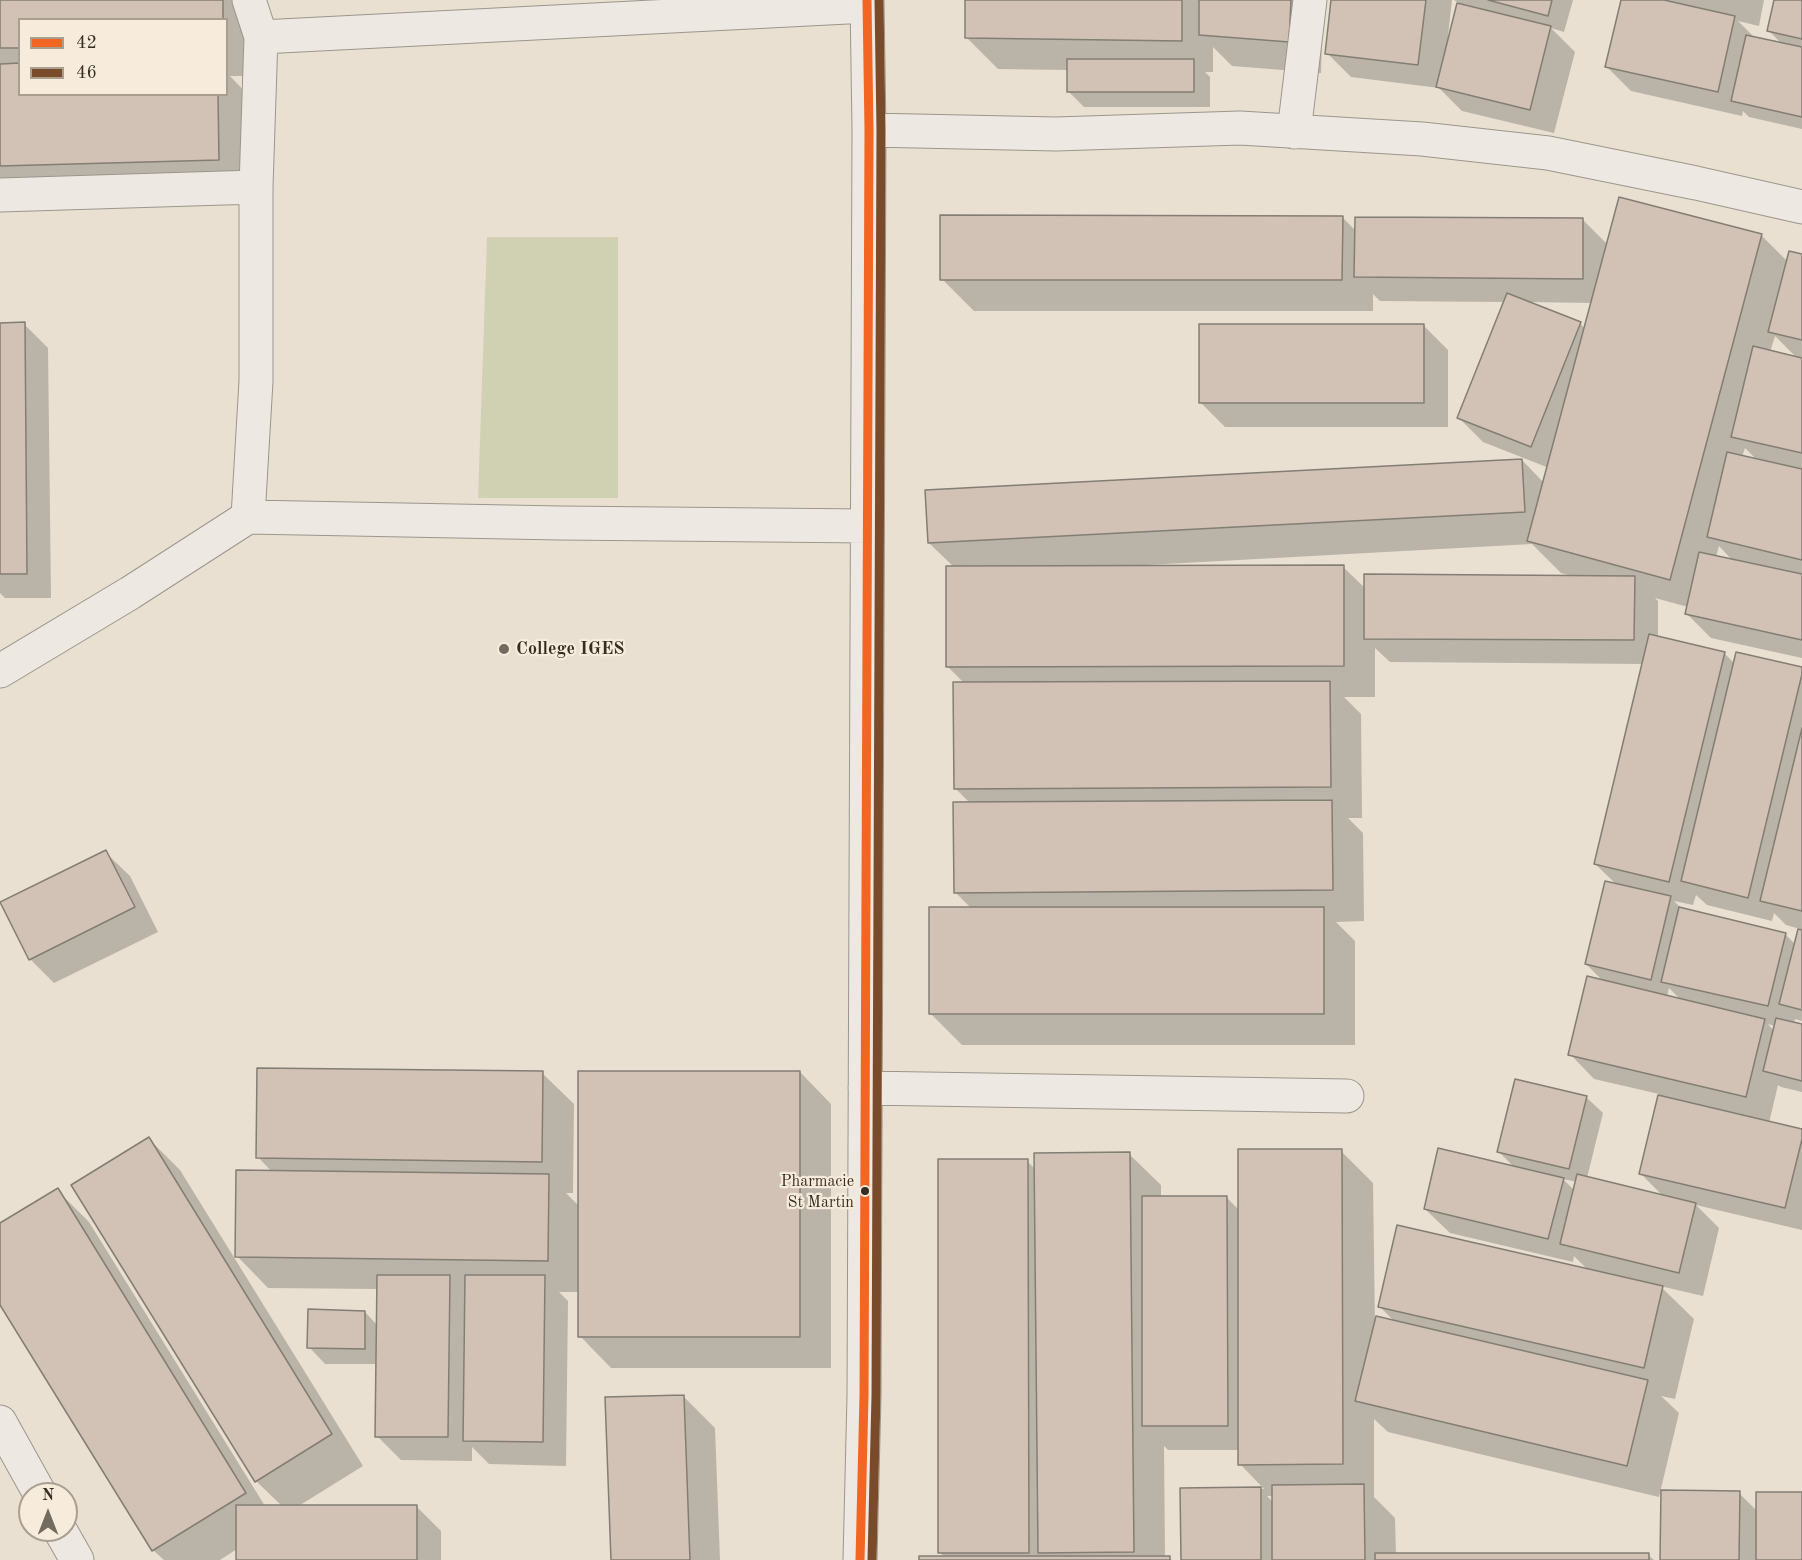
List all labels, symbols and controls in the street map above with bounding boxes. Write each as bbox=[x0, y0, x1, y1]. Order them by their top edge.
legend bbox=[18, 18, 228, 96]
text: 42 bbox=[76, 34, 97, 52]
text: 46 bbox=[76, 64, 97, 82]
place label: College IGES bbox=[516, 638, 625, 660]
marker: College IGES bbox=[497, 642, 511, 656]
place label: Pharmacie St Martin bbox=[781, 1172, 854, 1210]
marker: Pharmacie St Martin bbox=[859, 1185, 871, 1197]
north arrow bbox=[18, 1482, 78, 1542]
text: N bbox=[42, 1488, 54, 1504]

